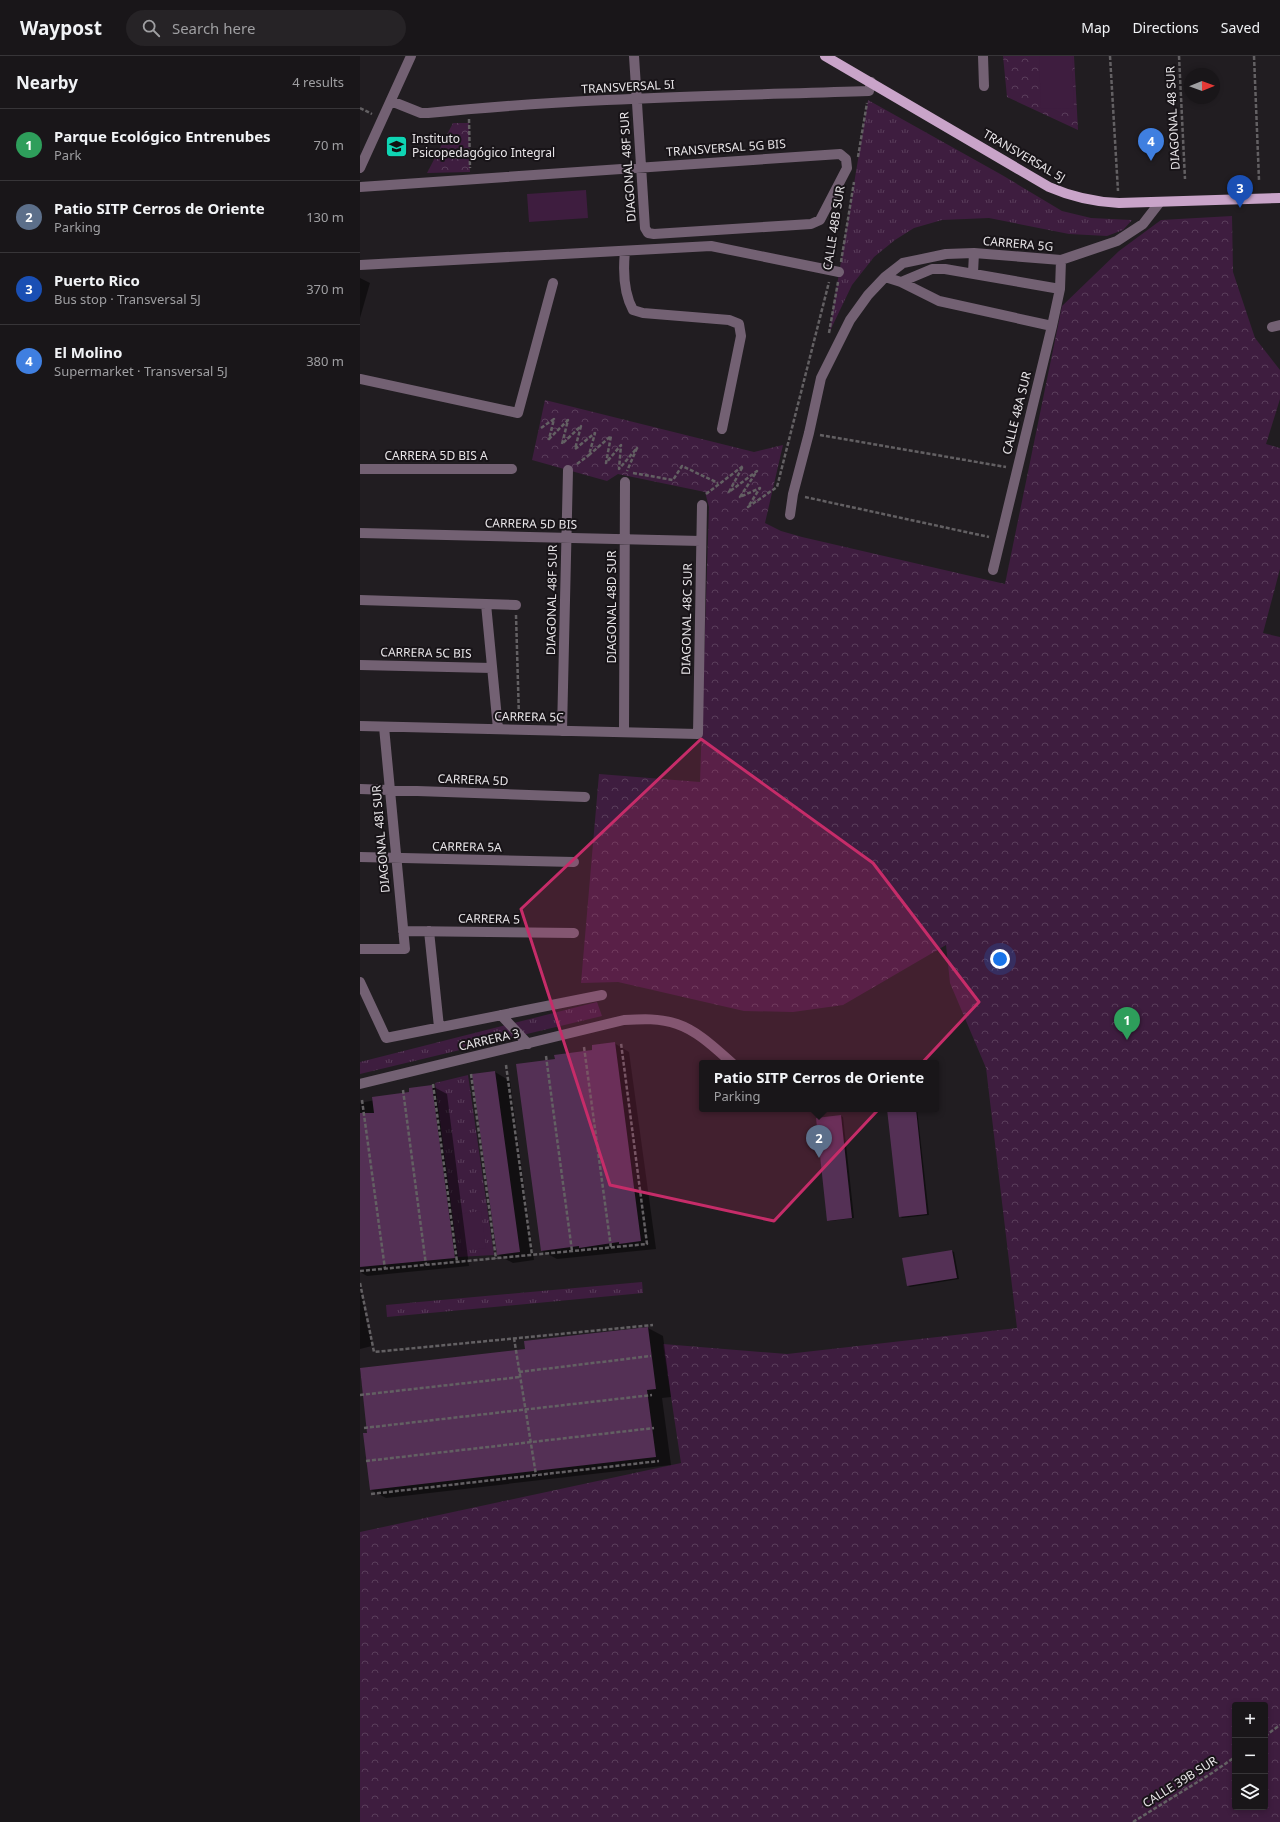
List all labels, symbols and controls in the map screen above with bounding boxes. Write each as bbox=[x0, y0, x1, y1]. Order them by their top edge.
search box bbox=[126, 10, 406, 46]
text: Waypost bbox=[20, 15, 102, 41]
icon: search bbox=[140, 17, 162, 39]
text: Search here bbox=[172, 18, 255, 38]
text: Map bbox=[1081, 18, 1110, 37]
text: Directions bbox=[1132, 18, 1199, 37]
text: Saved bbox=[1221, 18, 1260, 37]
street label: DIAGONAL 48 SUR bbox=[1161, 65, 1184, 171]
north arrow bbox=[1184, 68, 1220, 104]
text: Nearby bbox=[16, 71, 78, 94]
text: 4 results bbox=[292, 73, 344, 91]
street label: TRANSVERSAL 5I bbox=[581, 76, 675, 97]
street label: DIAGONAL 48F SUR bbox=[615, 111, 640, 223]
street label: TRANSVERSAL 5J bbox=[980, 125, 1069, 186]
text: Parque Ecológico Entrenubes bbox=[54, 126, 271, 146]
pin: 4 bbox=[1138, 128, 1164, 161]
place label: Instituto Psicopedagógico Integral bbox=[412, 130, 555, 161]
school or university icon: Instituto Psicopedagógico Integral bbox=[383, 133, 409, 159]
street label: TRANSVERSAL 5G BIS bbox=[666, 135, 787, 160]
text: 1 bbox=[25, 136, 33, 154]
text: 70 m bbox=[314, 136, 344, 154]
text: Park bbox=[54, 146, 81, 164]
pin: 3 bbox=[1227, 175, 1253, 208]
street label: CALLE 48B SUR bbox=[818, 184, 849, 271]
text: Patio SITP Cerros de Oriente bbox=[54, 198, 265, 218]
text: 2 bbox=[25, 208, 33, 226]
text: 130 m bbox=[306, 208, 344, 226]
text: Parking bbox=[54, 218, 101, 236]
street label: CARRERA 5G bbox=[982, 232, 1054, 255]
text: Puerto Rico bbox=[54, 270, 140, 290]
text: 3 bbox=[25, 280, 33, 298]
text: 370 m bbox=[306, 280, 344, 298]
text: Bus stop · Transversal 5J bbox=[54, 290, 201, 308]
text: El Molino bbox=[54, 342, 122, 362]
text: 4 bbox=[25, 352, 33, 370]
text: 380 m bbox=[306, 352, 344, 370]
text: Supermarket · Transversal 5J bbox=[54, 362, 228, 380]
street label: CALLE 48A SUR bbox=[998, 369, 1035, 456]
street label: CARRERA 5D BIS A bbox=[384, 447, 488, 464]
street label: CARRERA 5D BIS bbox=[485, 514, 578, 533]
street label: DIAGONAL 48F SUR bbox=[542, 544, 561, 655]
street label: DIAGONAL 48D SUR bbox=[603, 550, 620, 664]
street label: DIAGONAL 48C SUR bbox=[677, 562, 696, 675]
street label: CARRERA 5C BIS bbox=[380, 643, 472, 662]
street label: CARRERA 5C bbox=[494, 707, 564, 726]
street label: CARRERA 5D bbox=[437, 770, 509, 789]
street label: DIAGONAL 48I SUR bbox=[367, 784, 394, 894]
street label: CARRERA 5A bbox=[432, 837, 502, 856]
street label: CARRERA 5 bbox=[458, 909, 520, 928]
your location bbox=[990, 949, 1010, 969]
pin: 1 bbox=[1114, 1007, 1140, 1040]
street label: CARRERA 3 bbox=[457, 1024, 521, 1055]
popup bbox=[699, 1060, 939, 1112]
text: Patio SITP Cerros de Oriente bbox=[714, 1067, 924, 1087]
text: Parking bbox=[714, 1087, 761, 1105]
pin: 2 bbox=[806, 1125, 832, 1158]
map controls bbox=[1232, 1702, 1268, 1810]
button: + bbox=[1232, 1702, 1268, 1738]
button: − bbox=[1232, 1738, 1268, 1774]
street label: CALLE 39B SUR bbox=[1139, 1752, 1221, 1811]
button: layers bbox=[1232, 1774, 1268, 1810]

